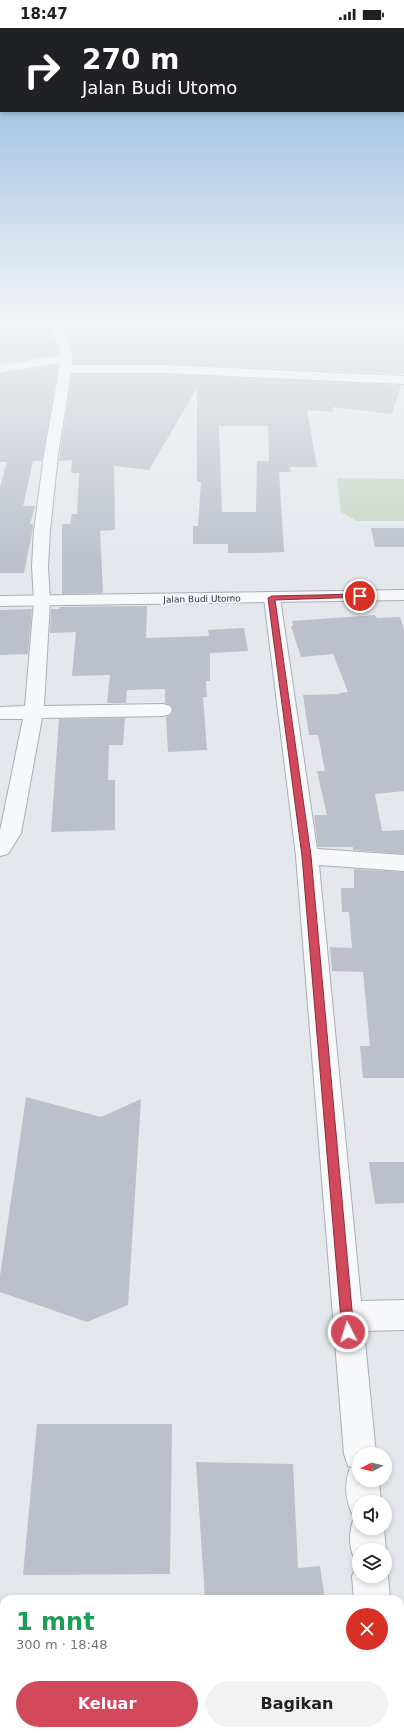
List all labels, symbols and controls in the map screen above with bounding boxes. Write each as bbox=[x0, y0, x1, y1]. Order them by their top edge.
text: 18:47 bbox=[20, 5, 68, 23]
text: 270 m bbox=[82, 43, 179, 76]
icon: right bbox=[16, 44, 68, 96]
text: Jalan Budi Utomo bbox=[82, 77, 237, 98]
pin bbox=[343, 579, 377, 613]
icon: arrive bbox=[349, 585, 371, 607]
street label: Jalan Budi Utomo bbox=[162, 593, 241, 605]
position arrow bbox=[327, 1311, 369, 1353]
north arrow bbox=[352, 1447, 392, 1487]
map controls bbox=[352, 1447, 392, 1583]
button: sound bbox=[352, 1495, 392, 1535]
button: layers bbox=[352, 1543, 392, 1583]
text: 1 mnt bbox=[16, 1608, 95, 1636]
button: close bbox=[346, 1608, 388, 1650]
text: 300 m · 18:48 bbox=[16, 1637, 107, 1652]
button: Keluar bbox=[16, 1681, 198, 1727]
button: Bagikan bbox=[206, 1681, 388, 1727]

